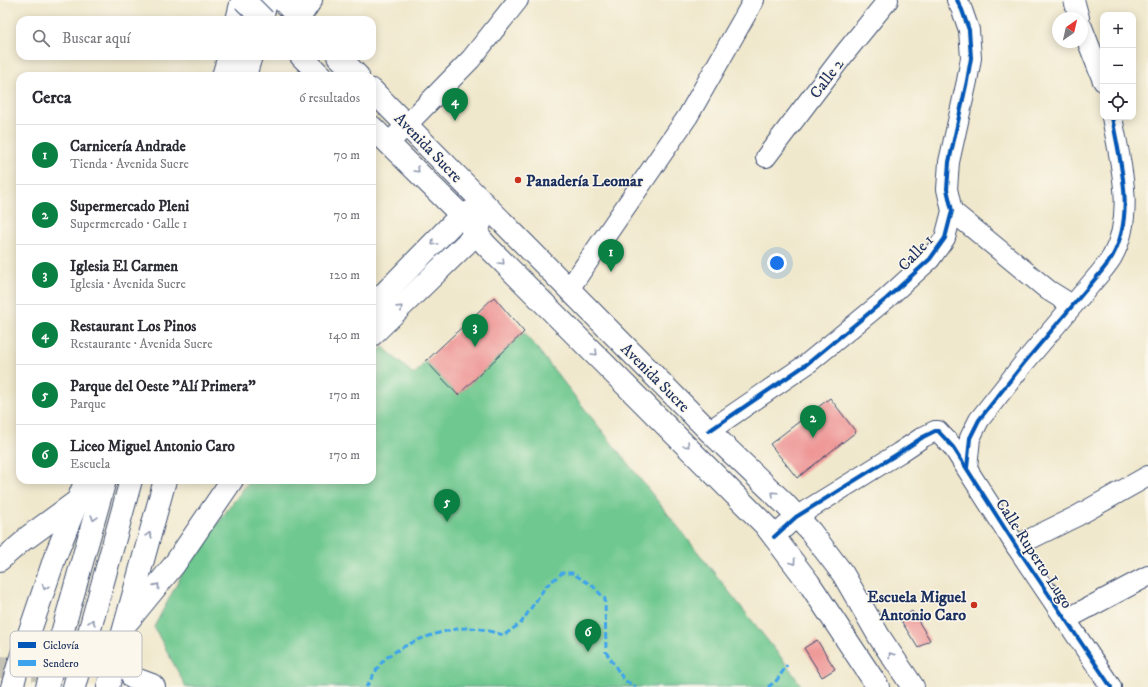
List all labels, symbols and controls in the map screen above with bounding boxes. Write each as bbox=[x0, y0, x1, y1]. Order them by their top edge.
north arrow bbox=[1052, 12, 1088, 48]
map controls bbox=[1100, 12, 1136, 120]
button: + bbox=[1100, 12, 1136, 48]
search box bbox=[16, 16, 376, 60]
icon: search bbox=[30, 27, 52, 49]
text: Buscar aquí bbox=[62, 29, 130, 48]
button: − bbox=[1100, 48, 1136, 84]
street label: Calle 2 bbox=[805, 55, 848, 103]
button: locate bbox=[1100, 84, 1136, 120]
text: Cerca bbox=[32, 87, 71, 109]
pin: 4 bbox=[442, 88, 468, 121]
text: 6 resultados bbox=[299, 90, 360, 106]
street label: Avenida Sucre bbox=[390, 108, 467, 187]
text: Carnicería Andrade bbox=[70, 137, 186, 156]
text: 1 bbox=[43, 147, 47, 163]
text: 70 m bbox=[334, 147, 360, 163]
text: Tienda · Avenida Sucre bbox=[70, 156, 189, 172]
one-way arrow bbox=[412, 165, 419, 173]
place label: Panadería Leomar bbox=[526, 171, 644, 191]
marker: Panadería Leomar bbox=[513, 175, 523, 185]
text: Supermercado Pleni bbox=[70, 197, 189, 216]
text: 2 bbox=[42, 207, 48, 223]
text: 70 m bbox=[334, 207, 360, 223]
text: Supermercado · Calle 1 bbox=[70, 216, 187, 232]
street label: Calle 1 bbox=[894, 230, 938, 275]
one-way arrow bbox=[431, 238, 439, 246]
pin: 1 bbox=[598, 239, 624, 272]
your location bbox=[767, 253, 787, 273]
text: Iglesia El Carmen bbox=[70, 257, 178, 276]
one-way arrow bbox=[497, 257, 505, 265]
text: 3 bbox=[43, 267, 47, 283]
text: 120 m bbox=[329, 267, 360, 283]
text: Iglesia · Avenida Sucre bbox=[70, 276, 186, 292]
one-way arrow bbox=[395, 305, 403, 313]
pin: 3 bbox=[462, 314, 488, 347]
text: Restaurant Los Pinos bbox=[70, 317, 196, 336]
text: 4 bbox=[41, 327, 49, 343]
text: 140 m bbox=[328, 327, 360, 343]
text: Restaurante · Avenida Sucre bbox=[70, 336, 213, 352]
street label: Avenida Sucre bbox=[616, 339, 694, 417]
one-way arrow bbox=[590, 348, 598, 356]
text: Parque del Oeste "Alí Primera" bbox=[70, 377, 256, 396]
text: 5 bbox=[42, 387, 48, 403]
text: 170 m bbox=[329, 387, 360, 403]
text: Parque bbox=[70, 396, 106, 412]
pin: 2 bbox=[800, 405, 826, 438]
text: Liceo Miguel Antonio Caro bbox=[70, 437, 235, 456]
one-way arrow bbox=[682, 440, 690, 448]
text: 6 bbox=[42, 447, 48, 463]
text: 170 m bbox=[329, 447, 360, 463]
text: Escuela bbox=[70, 456, 110, 472]
pin: 5 bbox=[434, 489, 460, 522]
one-way arrow bbox=[771, 491, 779, 499]
street label: Calle Ruperto Lugo bbox=[991, 495, 1077, 613]
one-way arrow bbox=[90, 514, 99, 521]
one-way arrow bbox=[145, 532, 153, 539]
one-way arrow bbox=[788, 557, 795, 564]
one-way arrow bbox=[41, 583, 50, 590]
one-way arrow bbox=[152, 583, 159, 590]
place label: Escuela Miguel Antonio Caro bbox=[867, 587, 967, 625]
marker: Escuela Miguel Antonio Caro bbox=[969, 600, 979, 610]
one-way arrow bbox=[87, 619, 96, 626]
pin: 6 bbox=[575, 619, 601, 652]
legend bbox=[10, 631, 142, 677]
text: Ciclovía bbox=[43, 639, 79, 653]
one-way arrow bbox=[888, 652, 896, 659]
text: Sendero bbox=[43, 657, 79, 671]

